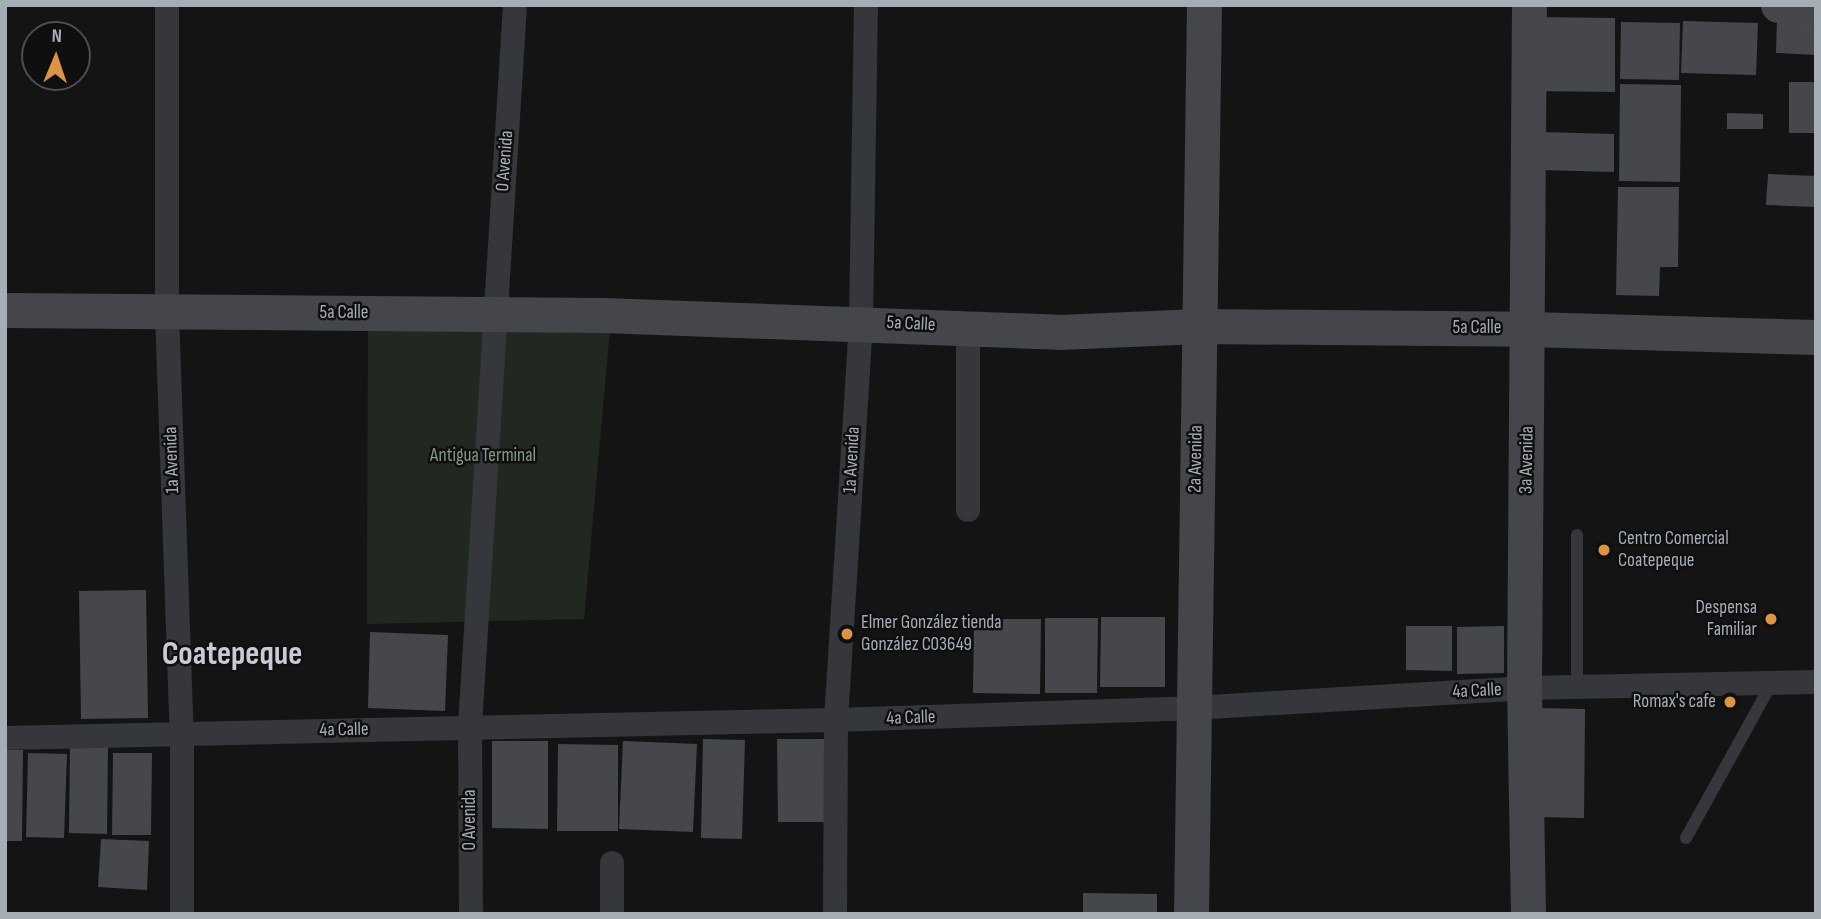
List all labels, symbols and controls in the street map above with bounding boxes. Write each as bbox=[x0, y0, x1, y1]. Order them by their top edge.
north arrow bbox=[21, 21, 91, 91]
text: N bbox=[51, 25, 62, 48]
street label: 0 Avenida bbox=[491, 130, 519, 192]
street label: 5a Calle bbox=[320, 302, 368, 324]
street label: 5a Calle bbox=[886, 311, 936, 337]
street label: 5a Calle bbox=[1453, 317, 1501, 339]
street label: 2a Avenida bbox=[1184, 425, 1208, 493]
street label: 1a Avenida bbox=[159, 426, 185, 494]
street label: 1a Avenida bbox=[839, 426, 865, 494]
street label: 3a Avenida bbox=[1515, 426, 1539, 494]
park label: Antigua Terminal bbox=[430, 445, 536, 467]
place label: Centro Comercial Coatepeque bbox=[1618, 528, 1729, 572]
marker: Centro Comercial Coatepeque bbox=[1596, 542, 1612, 558]
place label: Despensa Familiar bbox=[1695, 597, 1757, 641]
marker: Despensa Familiar bbox=[1763, 611, 1779, 627]
place label: Elmer González tienda González C03649 bbox=[861, 612, 1002, 656]
marker: Elmer González tienda González C03649 bbox=[839, 626, 855, 642]
district label: Coatepeque bbox=[162, 635, 302, 675]
street label: 4a Calle bbox=[1452, 678, 1502, 704]
place label: Romax's cafe bbox=[1633, 691, 1716, 713]
marker: Romax's cafe bbox=[1722, 694, 1738, 710]
street label: 4a Calle bbox=[886, 706, 936, 730]
street label: 4a Calle bbox=[319, 718, 369, 742]
street label: 0 Avenida bbox=[459, 789, 481, 851]

